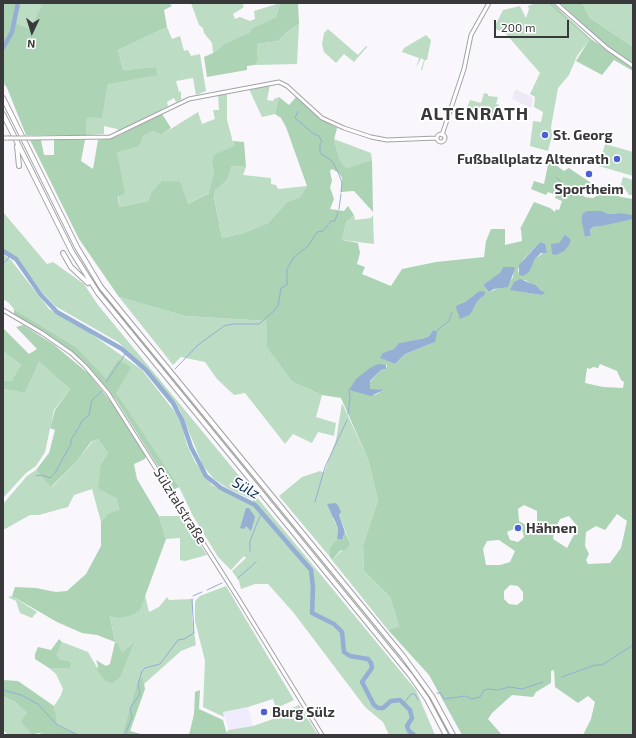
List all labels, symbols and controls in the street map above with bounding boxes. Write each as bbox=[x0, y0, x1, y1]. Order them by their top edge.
north arrow bbox=[12, 12, 52, 52]
scale bar bbox=[496, 12, 571, 38]
text: 200 m bbox=[501, 20, 535, 34]
text: N bbox=[27, 38, 36, 51]
district label: ALTENRATH bbox=[421, 103, 529, 125]
place label: St. Georg bbox=[553, 127, 613, 143]
marker: St. Georg bbox=[540, 130, 550, 140]
place label: Fußballplatz Altenrath bbox=[457, 151, 609, 167]
marker: Fußballplatz Altenrath bbox=[612, 154, 622, 164]
marker: Sportheim bbox=[584, 169, 594, 179]
place label: Sportheim bbox=[554, 181, 624, 197]
street label: Sülztalstraße bbox=[150, 465, 210, 547]
water label: Sülz bbox=[229, 473, 263, 503]
place label: Hähnen bbox=[526, 520, 577, 536]
marker: Hähnen bbox=[513, 523, 523, 533]
place label: Burg Sülz bbox=[272, 704, 335, 720]
marker: Burg Sülz bbox=[259, 707, 269, 717]

